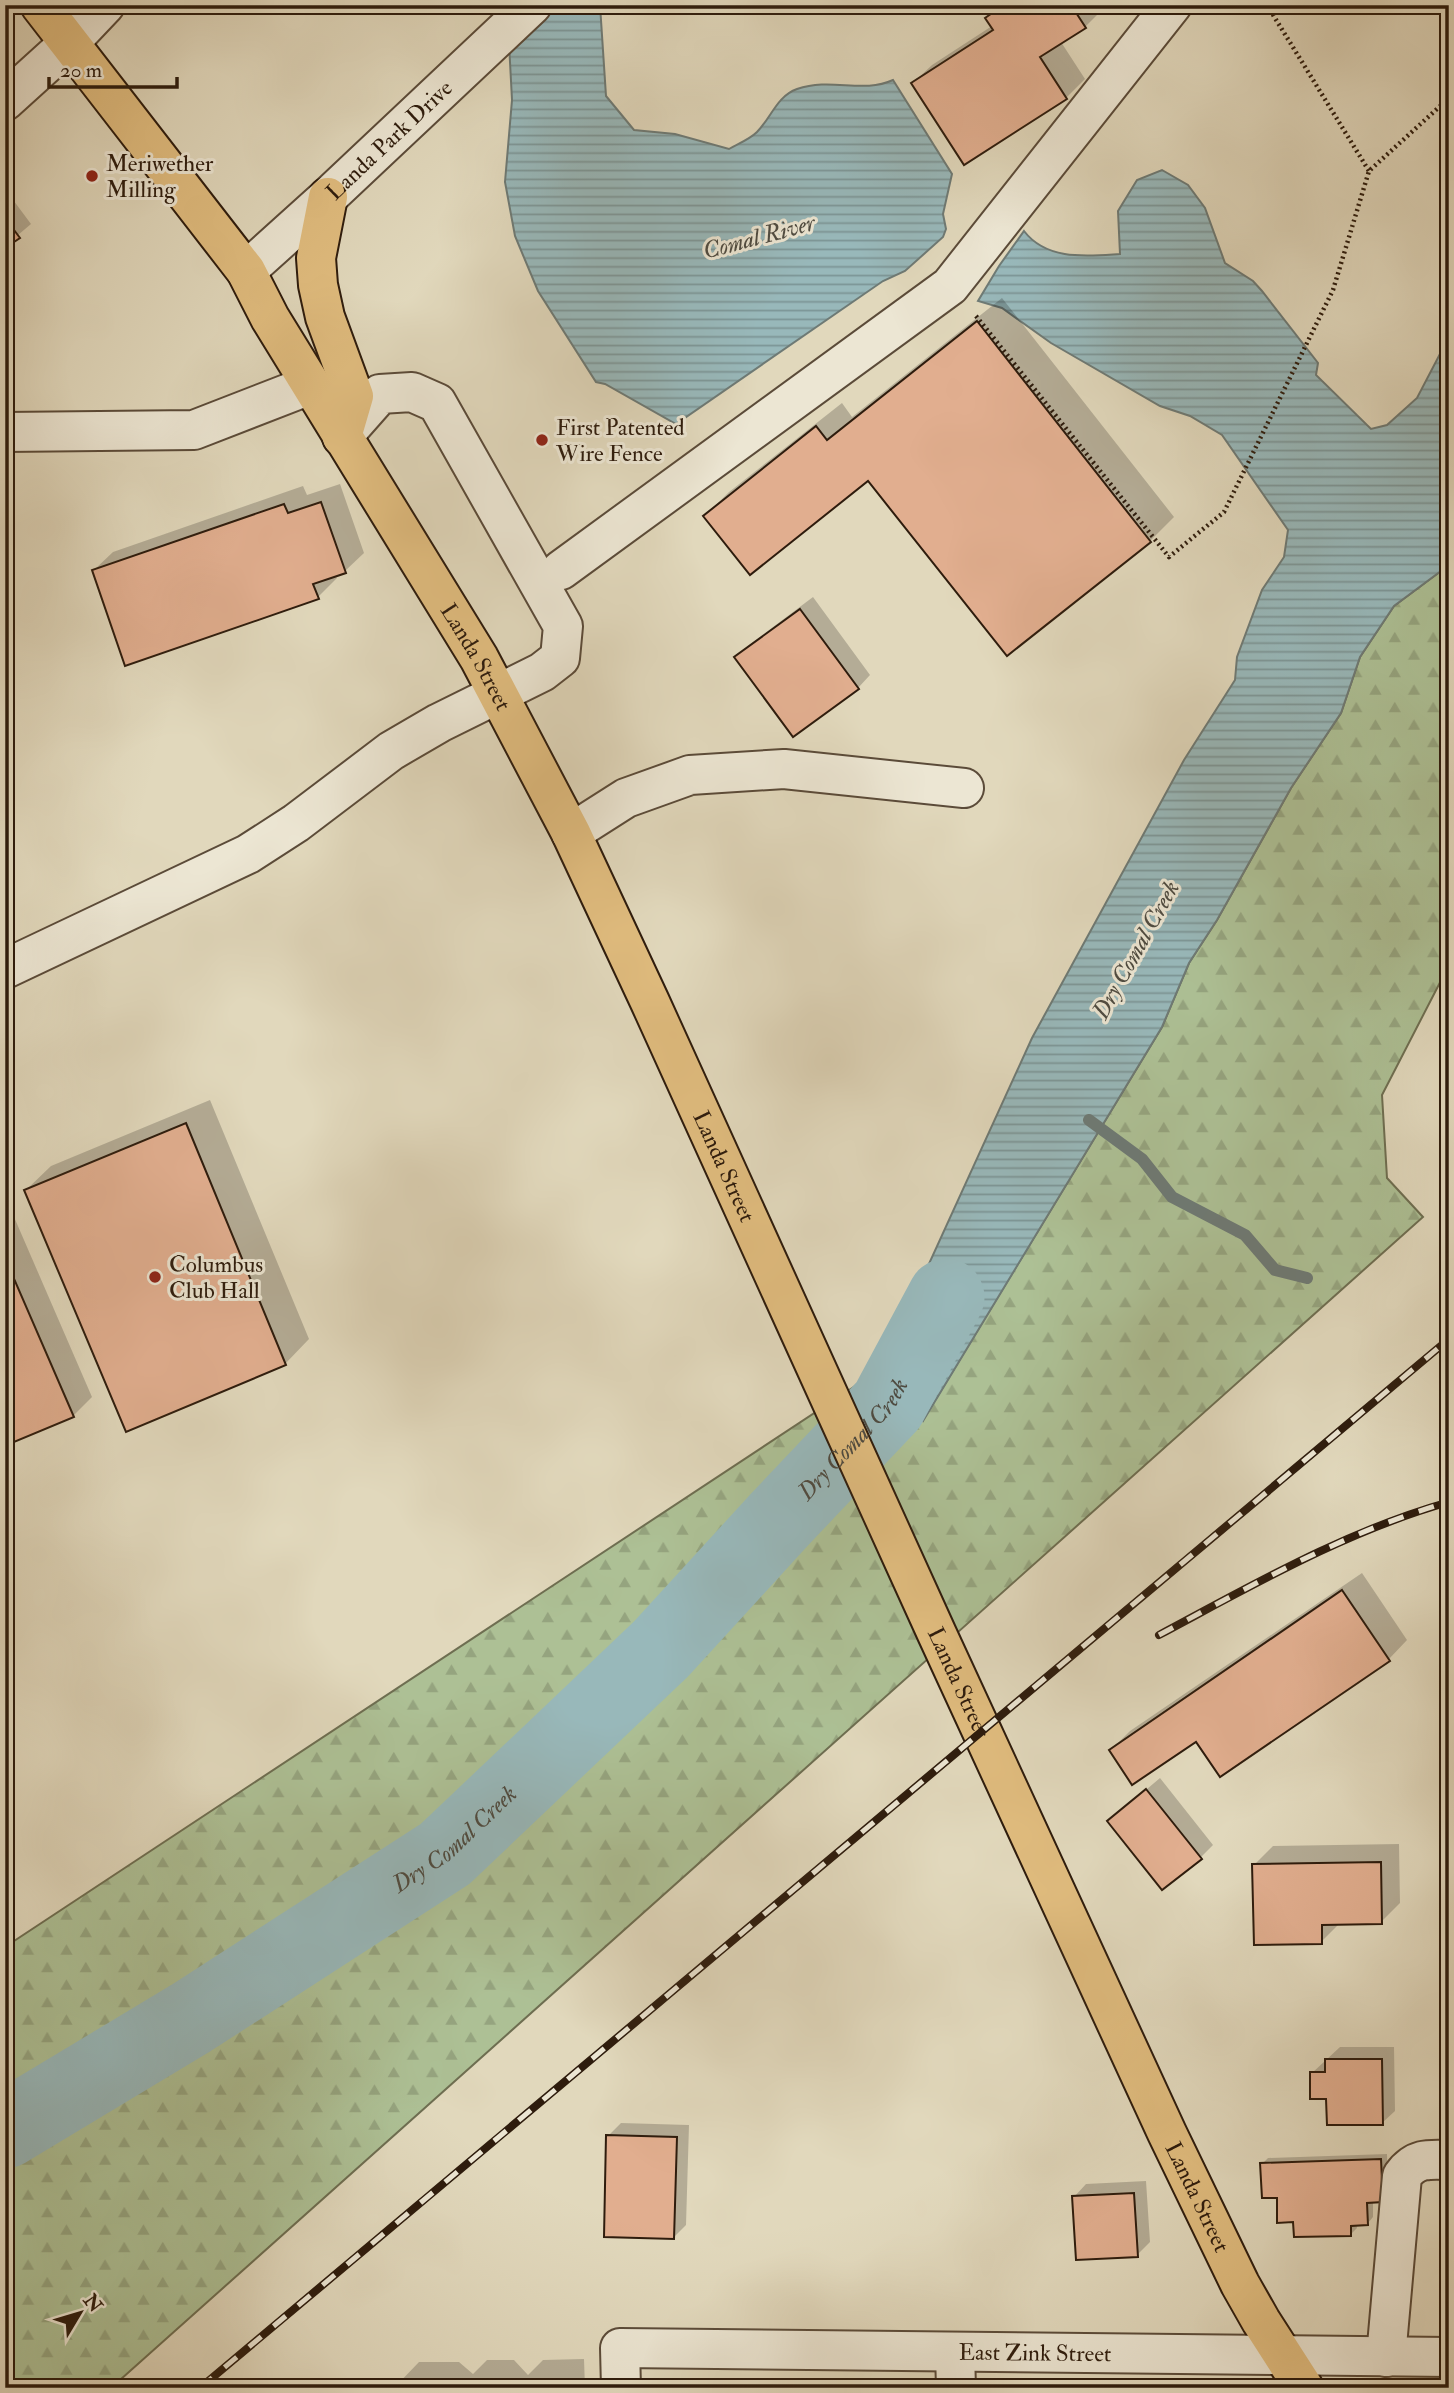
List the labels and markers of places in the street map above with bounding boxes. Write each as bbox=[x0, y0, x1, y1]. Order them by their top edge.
place label: Meriwether Milling bbox=[106, 149, 214, 204]
marker: Meriwether Milling bbox=[84, 168, 100, 184]
place label: First Patented Wire Fence bbox=[555, 413, 685, 468]
marker: First Patented Wire Fence bbox=[534, 432, 550, 448]
place label: Columbus Club Hall bbox=[169, 1250, 263, 1305]
marker: Columbus Club Hall bbox=[147, 1269, 163, 1285]

